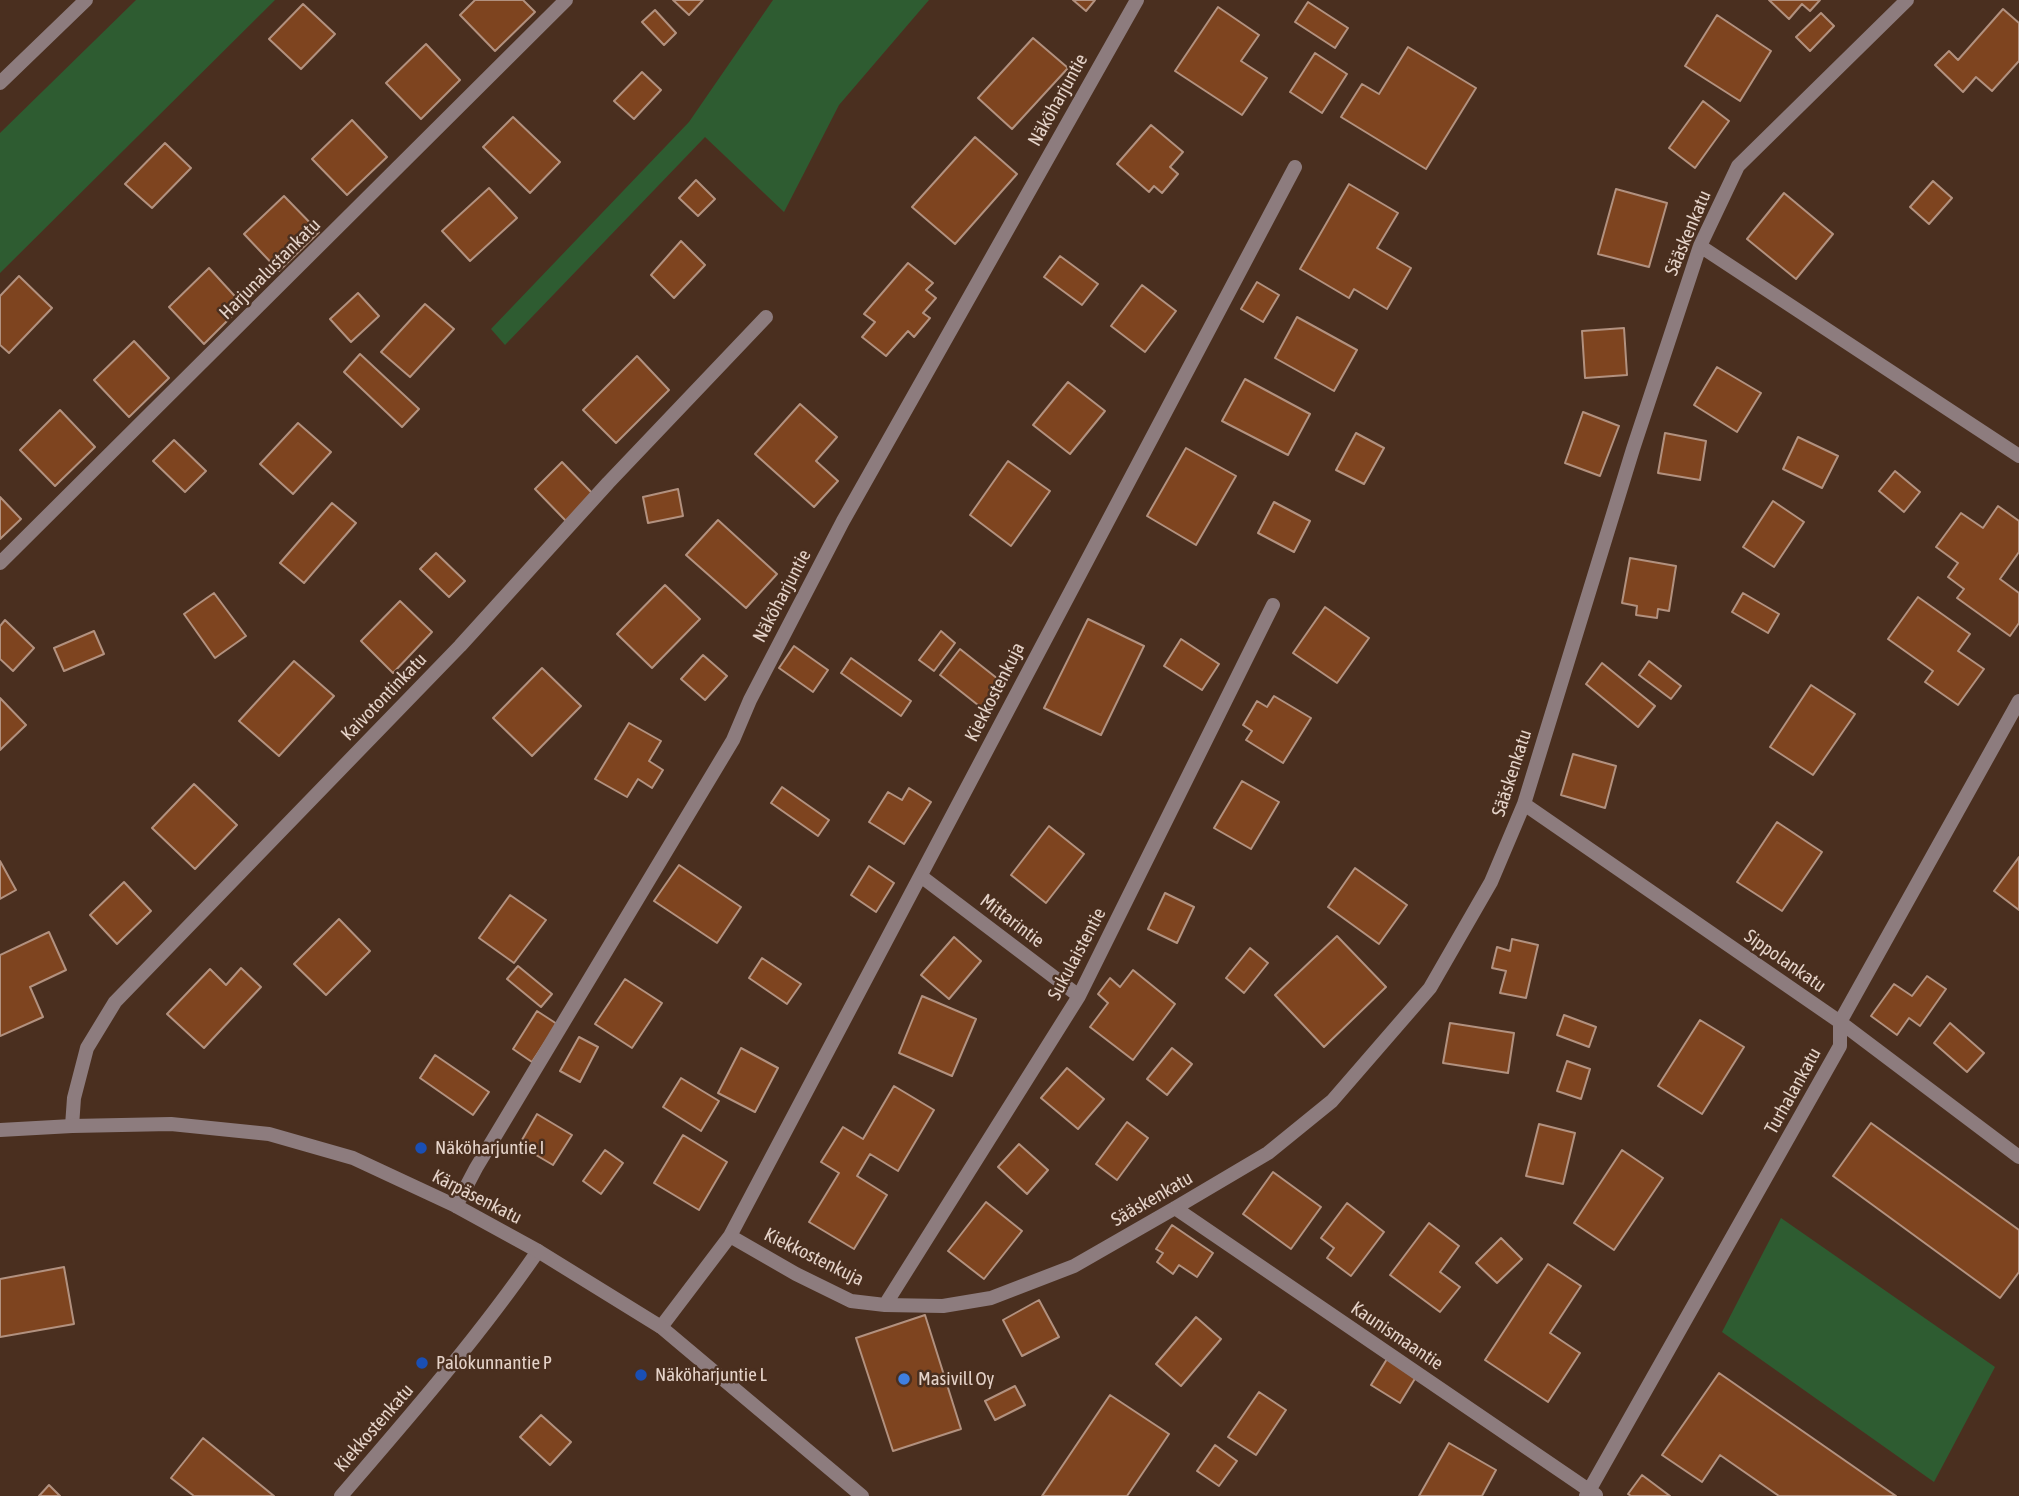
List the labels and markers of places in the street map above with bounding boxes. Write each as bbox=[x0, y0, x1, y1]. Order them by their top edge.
place label: Näköharjuntie I bbox=[435, 1137, 544, 1159]
marker: Näköharjuntie I bbox=[413, 1140, 429, 1156]
place label: Palokunnantie P bbox=[436, 1352, 552, 1374]
marker: Palokunnantie P bbox=[414, 1355, 430, 1371]
place label: Näköharjuntie L bbox=[655, 1364, 767, 1386]
marker: Näköharjuntie L bbox=[633, 1367, 649, 1383]
place label: Masivill Oy bbox=[918, 1368, 994, 1390]
marker: Masivill Oy bbox=[896, 1371, 912, 1387]

